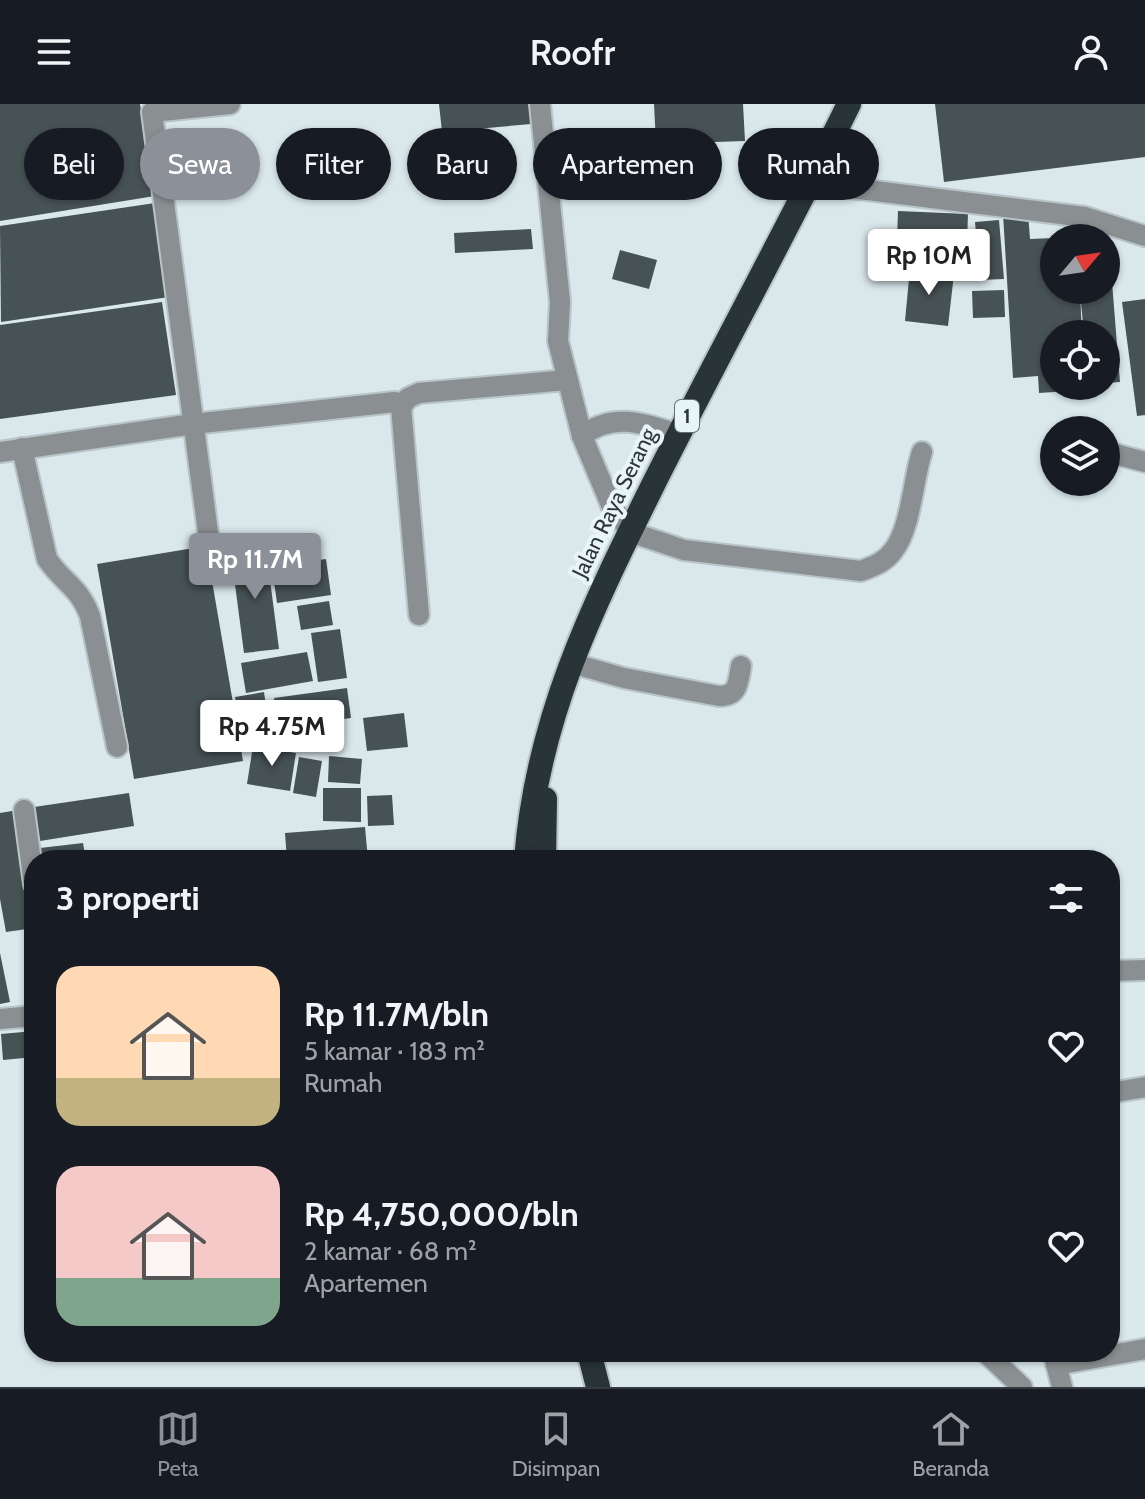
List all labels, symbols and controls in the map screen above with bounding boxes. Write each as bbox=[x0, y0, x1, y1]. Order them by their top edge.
icon: menu bbox=[32, 30, 76, 74]
text: Roofr bbox=[530, 30, 615, 74]
icon: person bbox=[1069, 30, 1113, 74]
chip: Beli bbox=[24, 128, 124, 200]
chip: Sewa bbox=[140, 128, 260, 200]
chip: Filter bbox=[276, 128, 391, 200]
chip: Baru bbox=[407, 128, 517, 200]
chip: Apartemen bbox=[533, 128, 722, 200]
chip: Rumah bbox=[738, 128, 879, 200]
north arrow bbox=[1040, 224, 1120, 304]
map controls bbox=[1040, 224, 1120, 496]
pin: Rp 10M bbox=[864, 229, 994, 297]
text: Rp 10M bbox=[886, 239, 972, 271]
button: locate bbox=[1040, 320, 1120, 400]
road number: 1 bbox=[675, 400, 699, 432]
button: layers bbox=[1040, 416, 1120, 496]
street label: Jalan Raya Serang bbox=[566, 423, 662, 583]
pin: Rp 11.7M bbox=[172, 533, 338, 601]
text: Rp 11.7M bbox=[207, 543, 303, 575]
pin: Rp 4.75M bbox=[189, 700, 355, 768]
text: Rp 4.75M bbox=[218, 710, 326, 742]
icon: filters bbox=[1044, 876, 1088, 920]
text: 3 properti bbox=[56, 877, 200, 919]
text: Rp 11.7M/bln bbox=[304, 993, 489, 1035]
icon: home bbox=[120, 998, 216, 1094]
icon: heart bbox=[1044, 1024, 1088, 1068]
text: 5 kamar · 183 m² bbox=[304, 1035, 485, 1067]
text: Rumah bbox=[304, 1067, 382, 1099]
text: Rp 4,750,000/bln bbox=[304, 1193, 579, 1235]
icon: home bbox=[120, 1198, 216, 1294]
icon: heart bbox=[1044, 1224, 1088, 1268]
text: 2 kamar · 68 m² bbox=[304, 1235, 477, 1267]
text: Apartemen bbox=[304, 1267, 428, 1299]
tab: Peta bbox=[156, 1407, 200, 1482]
tab: Disimpan bbox=[512, 1407, 600, 1482]
tab: Beranda bbox=[912, 1407, 989, 1482]

